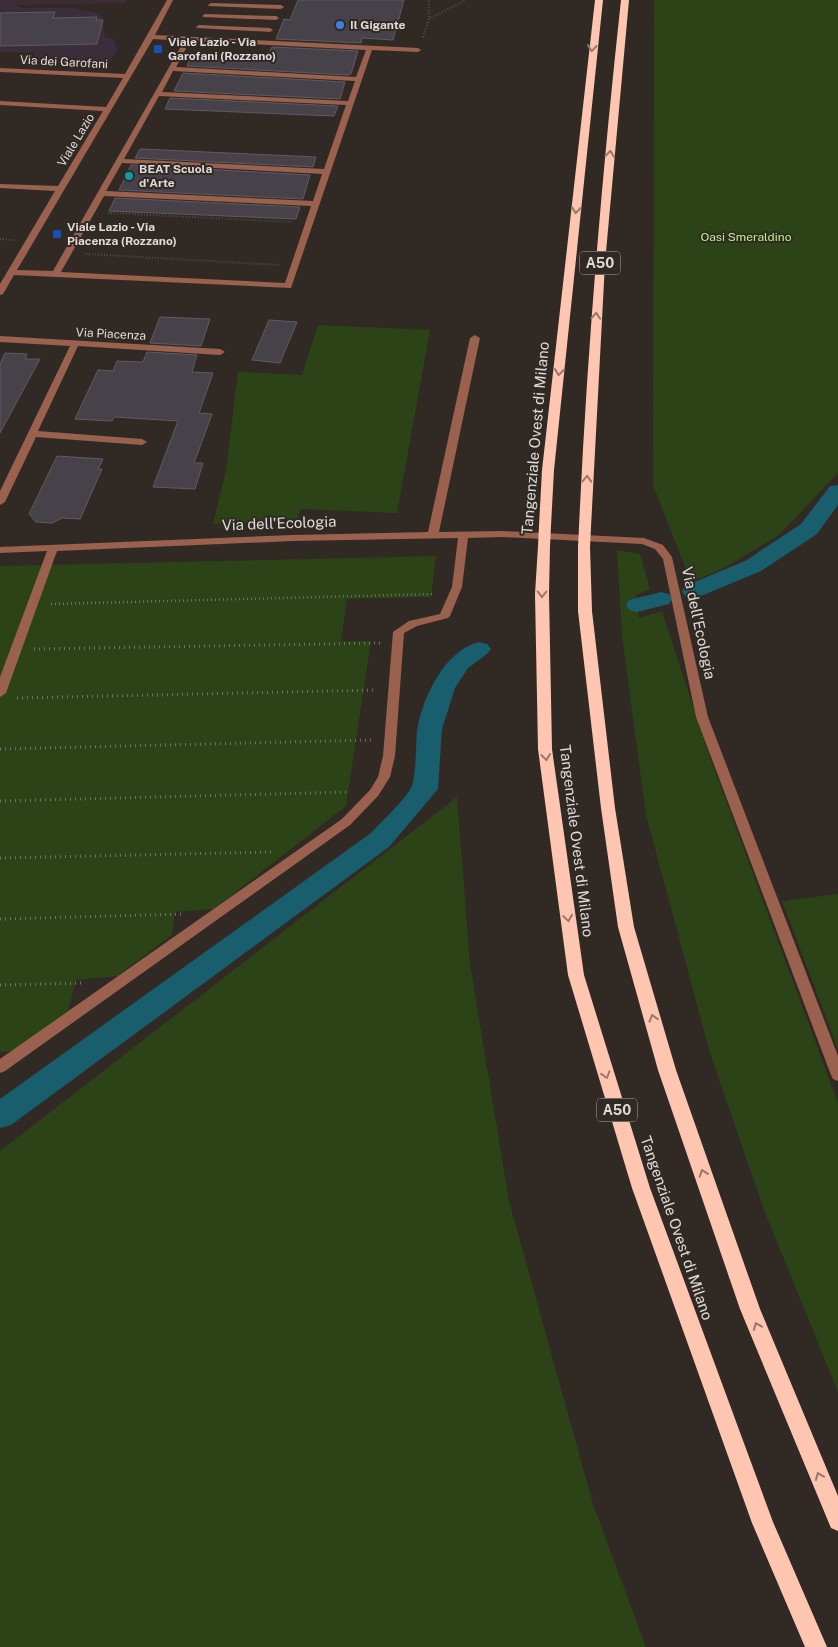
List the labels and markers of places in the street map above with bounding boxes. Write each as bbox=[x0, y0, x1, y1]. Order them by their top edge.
place label: Il Gigante bbox=[350, 18, 405, 32]
marker: Il Gigante bbox=[334, 19, 346, 31]
place label: Viale Lazio - Via Garofani (Rozzano) bbox=[168, 35, 276, 63]
marker: Viale Lazio - Via Garofani (Rozzano) bbox=[152, 43, 164, 55]
place label: BEAT Scuola d'Arte bbox=[139, 162, 212, 190]
marker: BEAT Scuola d'Arte bbox=[123, 170, 135, 182]
place label: Viale Lazio - Via Piacenza (Rozzano) bbox=[67, 220, 177, 248]
marker: Viale Lazio - Via Piacenza (Rozzano) bbox=[51, 228, 63, 240]

